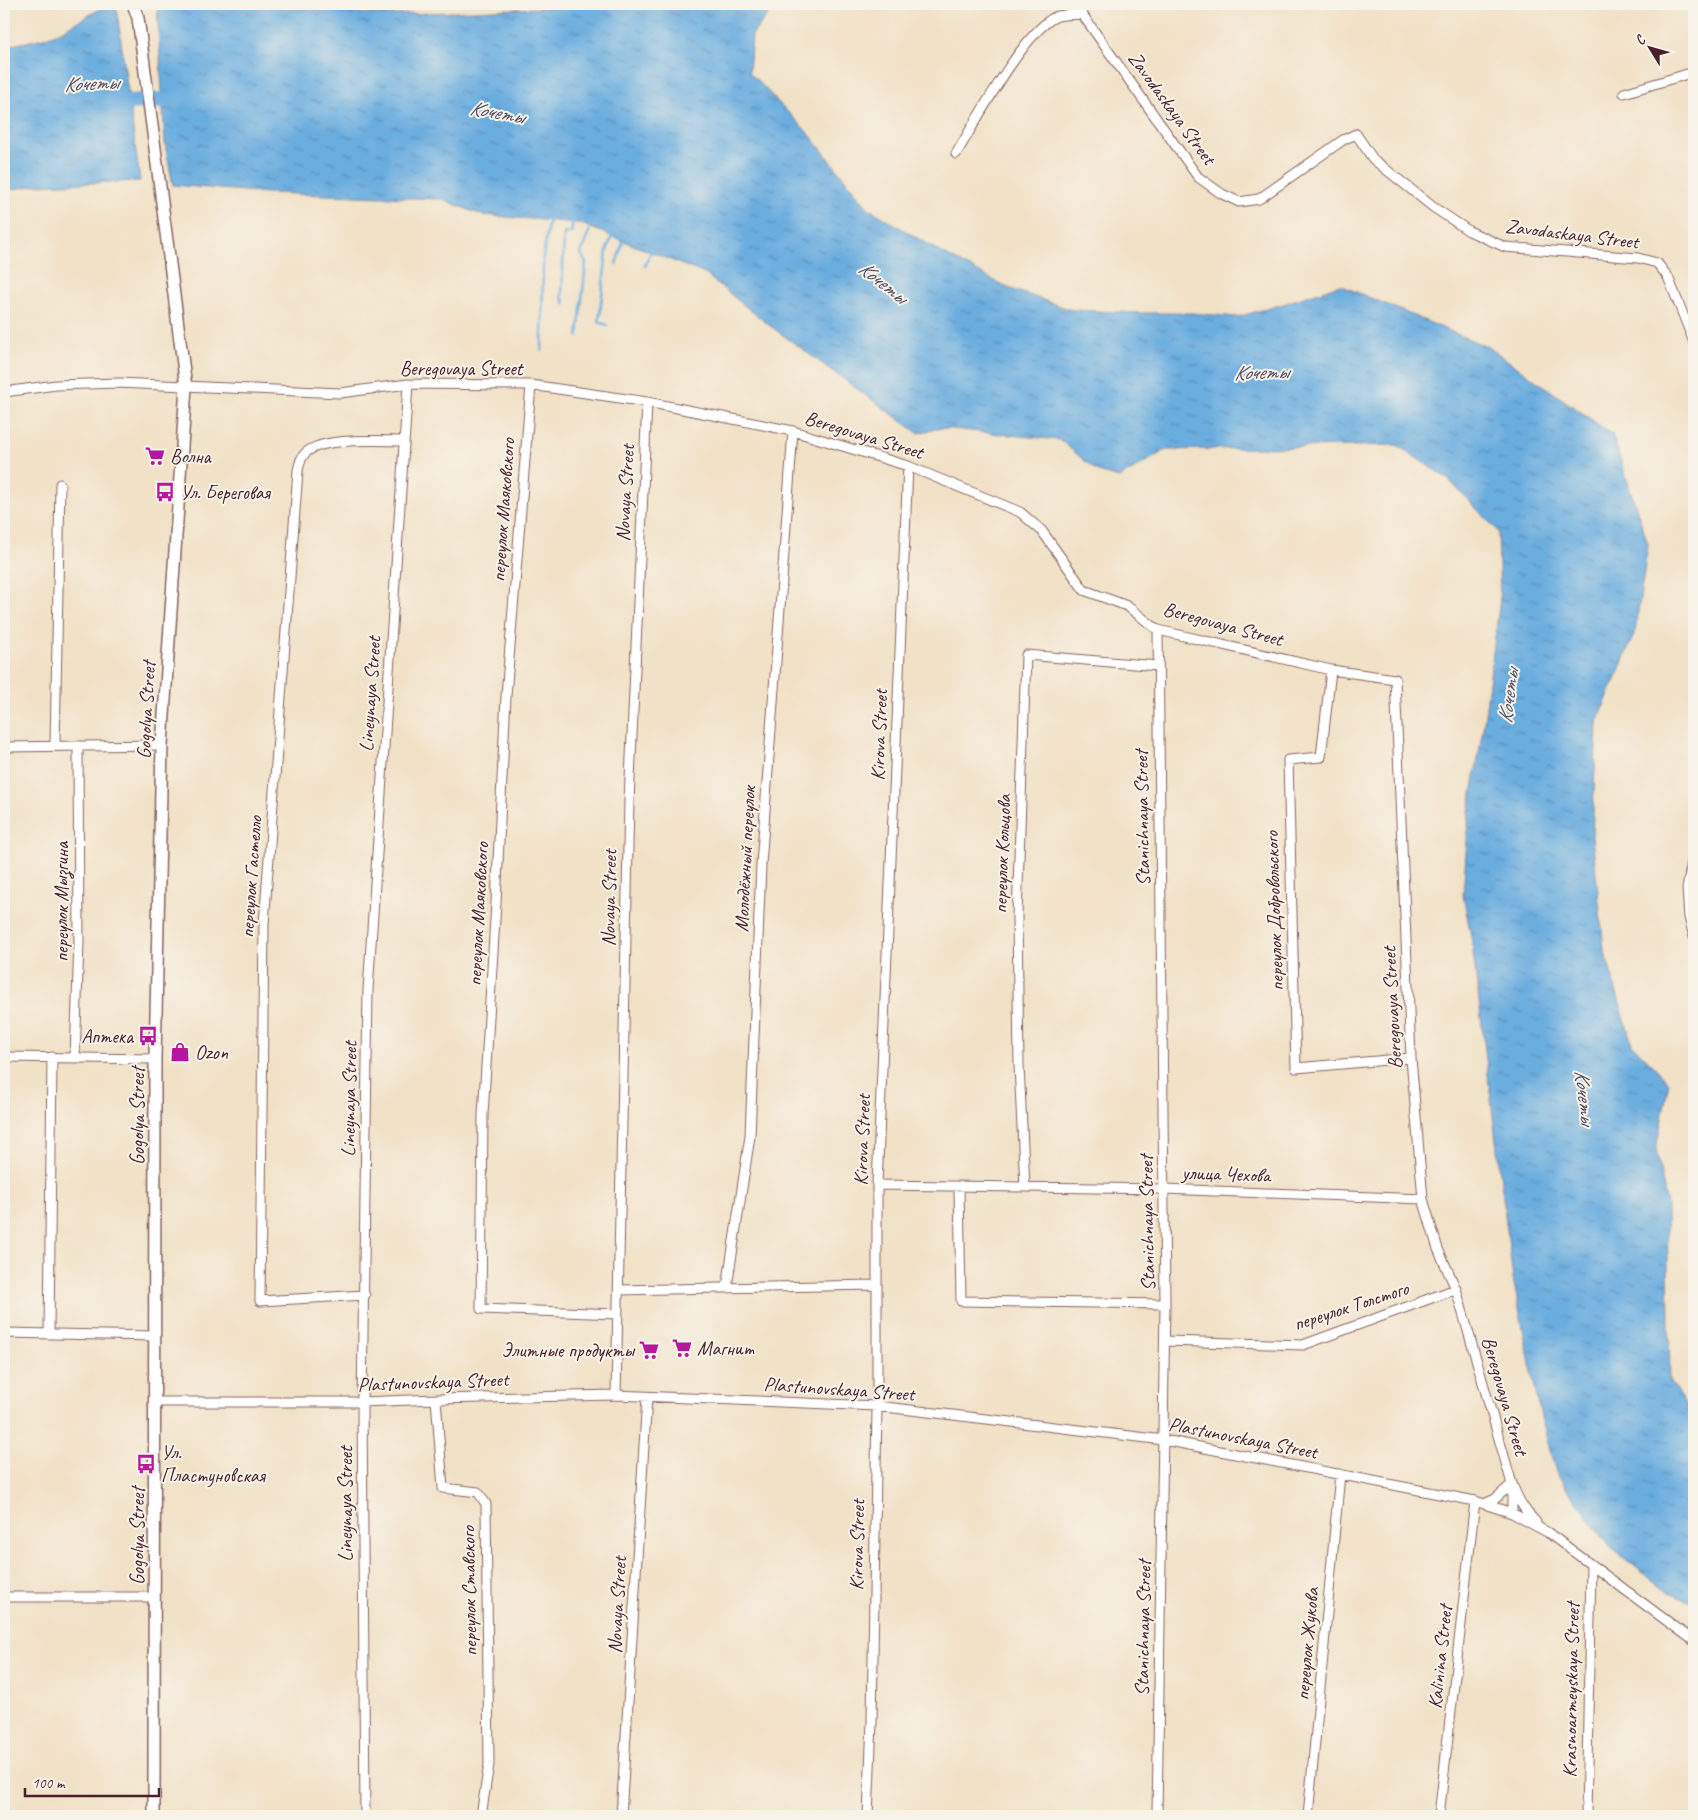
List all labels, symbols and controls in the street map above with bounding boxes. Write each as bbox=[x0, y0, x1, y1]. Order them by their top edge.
north arrow bbox=[1626, 22, 1676, 72]
text: С bbox=[1631, 31, 1650, 48]
street label: Zavodaskaya Street bbox=[1123, 47, 1223, 171]
water label: Кочеты bbox=[63, 68, 123, 97]
water label: Кочеты bbox=[468, 94, 530, 130]
street label: Zavodaskaya Street bbox=[1504, 213, 1642, 255]
water label: Кочеты bbox=[854, 255, 916, 311]
street label: Beregovaya Street bbox=[400, 356, 525, 381]
water label: Кочеты bbox=[1233, 358, 1293, 386]
street label: Beregovaya Street bbox=[802, 405, 929, 466]
street label: переулок Маяковского bbox=[486, 436, 521, 583]
street label: Novaya Street bbox=[610, 442, 640, 542]
place label: Волна bbox=[170, 444, 212, 469]
supermarket icon: Волна bbox=[144, 445, 166, 467]
place label: Ул. Береговая bbox=[180, 480, 272, 505]
bus stop icon: Ул. Береговая bbox=[154, 481, 176, 503]
street label: Beregovaya Street bbox=[1161, 596, 1288, 653]
street label: Lineynaya Street bbox=[354, 633, 387, 752]
street label: Gogolya Street bbox=[131, 657, 161, 759]
water label: Кочеты bbox=[1492, 663, 1525, 725]
street label: Kirova Street bbox=[865, 687, 893, 781]
street label: Stanichnaya Street bbox=[1128, 746, 1156, 886]
street label: Молодёжный переулок bbox=[729, 784, 761, 932]
street label: переулок Кольцова bbox=[987, 793, 1017, 914]
street label: переулок Гастелло bbox=[234, 814, 268, 939]
street label: переулок Добровольского bbox=[1259, 830, 1289, 991]
street label: переулок Мызгина bbox=[49, 840, 75, 962]
street label: переулок Маяковского bbox=[462, 841, 494, 986]
street label: Novaya Street bbox=[596, 847, 622, 947]
street label: Beregovaya Street bbox=[1376, 944, 1408, 1070]
place label: Аптека bbox=[81, 1024, 135, 1049]
bus stop icon: Аптека bbox=[137, 1025, 159, 1047]
street label: Lineynaya Street bbox=[335, 1039, 363, 1157]
place label: Ozon bbox=[195, 1040, 229, 1065]
shop icon: Ozon bbox=[169, 1041, 191, 1063]
street label: Gogolya Street bbox=[125, 1064, 150, 1165]
water label: Кочеты bbox=[1569, 1068, 1602, 1130]
street label: Kirova Street bbox=[848, 1092, 876, 1186]
street label: Stanichnaya Street bbox=[1133, 1151, 1161, 1291]
street label: улица Чехова bbox=[1180, 1160, 1272, 1188]
street label: переулок Толстого bbox=[1290, 1275, 1413, 1336]
street label: Beregovaya Street bbox=[1476, 1334, 1535, 1461]
place label: Магнит bbox=[697, 1336, 755, 1361]
supermarket icon: Магнит bbox=[671, 1337, 693, 1359]
place label: Элитные продукты bbox=[501, 1338, 635, 1363]
supermarket icon: Элитные продукты bbox=[638, 1339, 660, 1361]
street label: Plastunovskaya Street bbox=[357, 1367, 511, 1397]
street label: Plastunovskaya Street bbox=[763, 1371, 917, 1407]
street label: Plastunovskaya Street bbox=[1167, 1411, 1322, 1465]
place label: Ул. Пластуновская bbox=[161, 1440, 267, 1488]
street label: Lineynaya Street bbox=[333, 1444, 358, 1562]
bus stop icon: Ул. Пластуновская bbox=[135, 1453, 157, 1475]
street label: Gogolya Street bbox=[125, 1484, 150, 1585]
street label: Kirova Street bbox=[844, 1497, 870, 1591]
street label: переулок Ставского bbox=[455, 1525, 483, 1656]
street label: Novaya Street bbox=[602, 1554, 632, 1654]
street label: Stanichnaya Street bbox=[1129, 1556, 1157, 1696]
street label: переулок Жукова bbox=[1290, 1585, 1324, 1701]
street label: Krasnoarmeyskaya Street bbox=[1557, 1599, 1585, 1778]
street label: Kalinina Street bbox=[1422, 1601, 1458, 1710]
scale bar bbox=[25, 1765, 159, 1797]
text: 100 m bbox=[32, 1774, 66, 1793]

